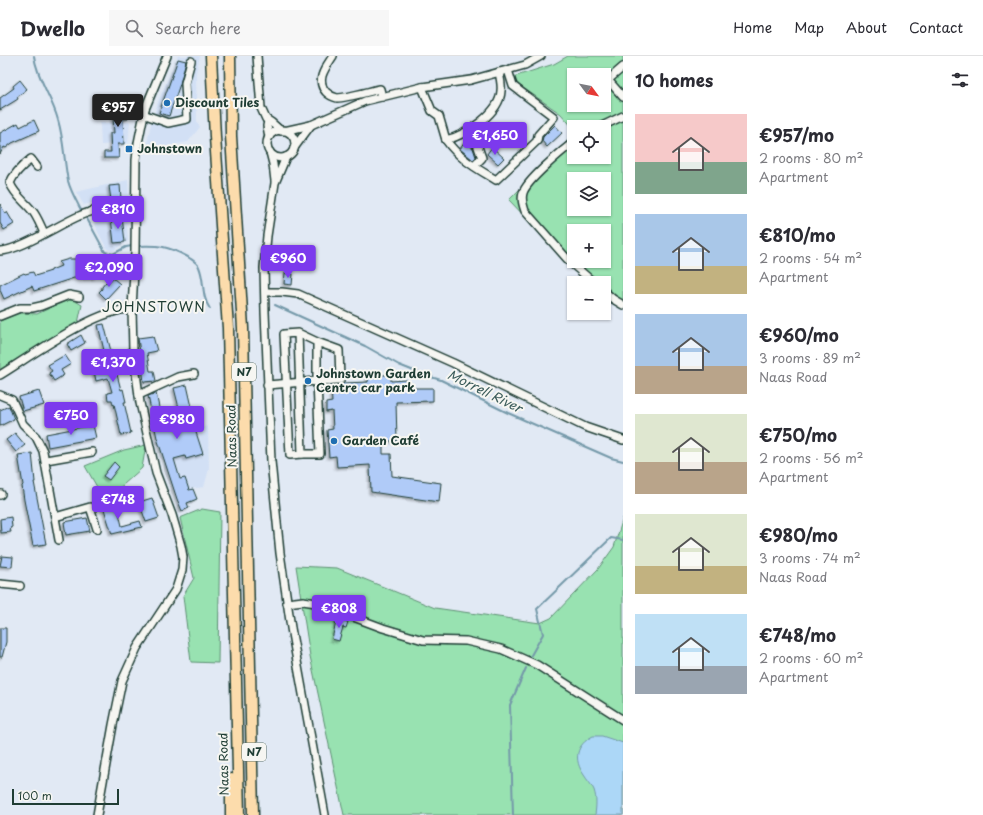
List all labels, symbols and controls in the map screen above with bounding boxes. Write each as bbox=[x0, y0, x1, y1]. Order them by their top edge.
search box bbox=[109, 10, 389, 46]
text: Dwello bbox=[20, 14, 85, 42]
text: Search here bbox=[155, 16, 241, 39]
icon: search bbox=[123, 17, 145, 39]
text: Home bbox=[733, 17, 772, 38]
text: Map bbox=[794, 17, 824, 38]
text: About bbox=[846, 17, 887, 38]
text: Contact bbox=[909, 17, 963, 38]
text: 10 homes bbox=[635, 67, 713, 93]
north arrow bbox=[567, 68, 611, 112]
map controls bbox=[567, 68, 611, 320]
icon: filters bbox=[949, 69, 971, 91]
place label: Discount Tiles bbox=[175, 93, 260, 111]
pin: €957 bbox=[94, 94, 142, 128]
text: €957 bbox=[101, 97, 135, 116]
marker: Discount Tiles bbox=[162, 98, 172, 108]
button: locate bbox=[567, 120, 611, 164]
pin: €1,650 bbox=[462, 122, 528, 156]
text: €957/mo bbox=[759, 122, 834, 148]
text: €1,650 bbox=[472, 125, 518, 144]
icon: home bbox=[667, 130, 715, 178]
place label: Johnstown bbox=[137, 139, 202, 157]
marker: Johnstown bbox=[124, 144, 134, 154]
text: 2 rooms · 80 m² bbox=[759, 148, 864, 167]
text: Apartment bbox=[759, 167, 828, 186]
button: layers bbox=[567, 172, 611, 216]
pin: €810 bbox=[94, 196, 142, 230]
text: €810 bbox=[101, 199, 135, 218]
text: €810/mo bbox=[759, 222, 835, 248]
button: + bbox=[567, 224, 611, 268]
icon: home bbox=[667, 230, 715, 278]
pin: €960 bbox=[264, 245, 312, 279]
text: €960 bbox=[270, 248, 306, 267]
text: 2 rooms · 54 m² bbox=[759, 248, 862, 267]
pin: €2,090 bbox=[76, 254, 142, 288]
text: €2,090 bbox=[84, 257, 134, 276]
text: Apartment bbox=[759, 267, 828, 286]
button: − bbox=[567, 276, 611, 320]
district label: JOHNSTOWN bbox=[102, 296, 206, 317]
text: €960/mo bbox=[759, 322, 839, 348]
icon: home bbox=[667, 330, 715, 378]
text: 3 rooms · 89 m² bbox=[759, 348, 861, 367]
pin: €1,370 bbox=[80, 349, 146, 383]
text: €1,370 bbox=[90, 352, 136, 371]
road number: N7 bbox=[232, 363, 256, 381]
place label: Johnstown Garden Centre car park bbox=[316, 364, 431, 396]
water label: Morrell River bbox=[445, 364, 527, 418]
text: Naas Road bbox=[759, 367, 827, 386]
marker: Johnstown Garden Centre car park bbox=[303, 376, 313, 386]
pin: €750 bbox=[47, 402, 95, 436]
street label: Naas Road bbox=[221, 404, 241, 468]
text: €750 bbox=[53, 405, 89, 424]
pin: €980 bbox=[153, 406, 201, 440]
text: €980 bbox=[159, 409, 195, 428]
text: €750/mo bbox=[759, 422, 837, 448]
icon: home bbox=[667, 430, 715, 478]
place label: Garden Café bbox=[342, 431, 420, 449]
marker: Garden Café bbox=[329, 436, 339, 446]
text: 2 rooms · 56 m² bbox=[759, 448, 863, 467]
text: Apartment bbox=[759, 467, 828, 486]
pin: €748 bbox=[94, 486, 142, 520]
text: €748 bbox=[101, 489, 135, 508]
text: €980/mo bbox=[759, 522, 838, 548]
icon: home bbox=[667, 530, 715, 578]
text: 3 rooms · 74 m² bbox=[759, 548, 861, 567]
text: Naas Road bbox=[759, 567, 827, 586]
pin: €808 bbox=[315, 595, 363, 629]
text: €808 bbox=[321, 598, 357, 617]
text: €748/mo bbox=[759, 622, 836, 648]
icon: home bbox=[667, 630, 715, 678]
text: 2 rooms · 60 m² bbox=[759, 648, 864, 667]
text: Apartment bbox=[759, 667, 828, 686]
street label: Naas Road bbox=[213, 732, 233, 796]
road number: N7 bbox=[242, 743, 266, 761]
scale bar bbox=[12, 787, 119, 806]
text: 100 m bbox=[18, 787, 52, 804]

